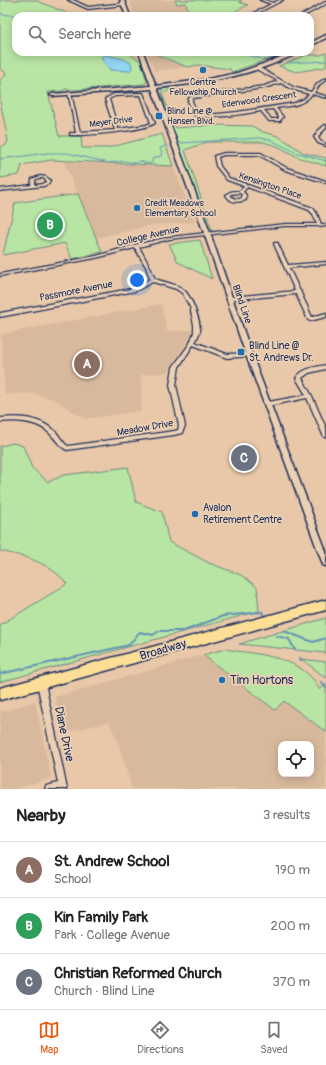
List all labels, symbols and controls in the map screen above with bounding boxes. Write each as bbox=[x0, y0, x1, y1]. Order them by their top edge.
search box bbox=[12, 12, 314, 56]
icon: search bbox=[26, 23, 48, 45]
text: Search here bbox=[58, 25, 131, 44]
marker: Centre Fellowship Church bbox=[198, 65, 208, 75]
place label: Centre Fellowship Church bbox=[169, 77, 237, 98]
street label: Edenwood Crescent bbox=[221, 89, 297, 111]
place label: Blind Line @ Hansen Blvd. bbox=[167, 106, 215, 127]
marker: Blind Line @ Hansen Blvd. bbox=[154, 111, 164, 121]
street label: Meyer Drive bbox=[89, 114, 134, 130]
street label: Kensington Place bbox=[237, 170, 303, 202]
place label: Credit Meadows Elementary School bbox=[145, 198, 216, 219]
marker: Credit Meadows Elementary School bbox=[132, 203, 142, 213]
pin: B bbox=[37, 210, 63, 240]
street label: College Avenue bbox=[115, 223, 181, 249]
your location bbox=[127, 270, 147, 290]
street label: Passmore Avenue bbox=[38, 278, 114, 304]
street label: Blind Line bbox=[230, 283, 254, 325]
place label: Blind Line @ St. Andrews Dr. bbox=[249, 340, 313, 364]
marker: Blind Line @ St. Andrews Dr. bbox=[236, 347, 246, 357]
pin: A bbox=[74, 349, 100, 379]
street label: Meadow Drive bbox=[116, 417, 174, 439]
pin: C bbox=[231, 443, 257, 473]
place label: Avalon Retirement Centre bbox=[203, 502, 282, 526]
marker: Avalon Retirement Centre bbox=[190, 509, 200, 519]
street label: Broadway bbox=[138, 636, 188, 664]
place label: Tim Hortons bbox=[230, 673, 294, 688]
marker: Tim Hortons bbox=[217, 675, 227, 685]
street label: Diane Drive bbox=[51, 705, 77, 763]
map controls bbox=[278, 741, 314, 777]
button: locate bbox=[278, 741, 314, 777]
text: Nearby bbox=[16, 805, 65, 826]
text: 3 results bbox=[263, 807, 310, 823]
text: St. Andrew School bbox=[54, 852, 170, 871]
text: A bbox=[25, 862, 33, 878]
text: 190 m bbox=[275, 862, 310, 878]
text: School bbox=[54, 871, 91, 887]
text: Kin Family Park bbox=[54, 908, 148, 927]
text: B bbox=[25, 918, 33, 934]
text: 200 m bbox=[271, 918, 310, 934]
text: Park · College Avenue bbox=[54, 927, 170, 943]
text: Christian Reformed Church bbox=[54, 964, 222, 983]
text: C bbox=[25, 974, 33, 990]
text: 370 m bbox=[273, 974, 310, 990]
text: Church · Blind Line bbox=[54, 983, 154, 999]
tab: Map bbox=[38, 1019, 60, 1056]
tab: Directions bbox=[137, 1019, 184, 1056]
tab: Saved bbox=[260, 1019, 288, 1056]

